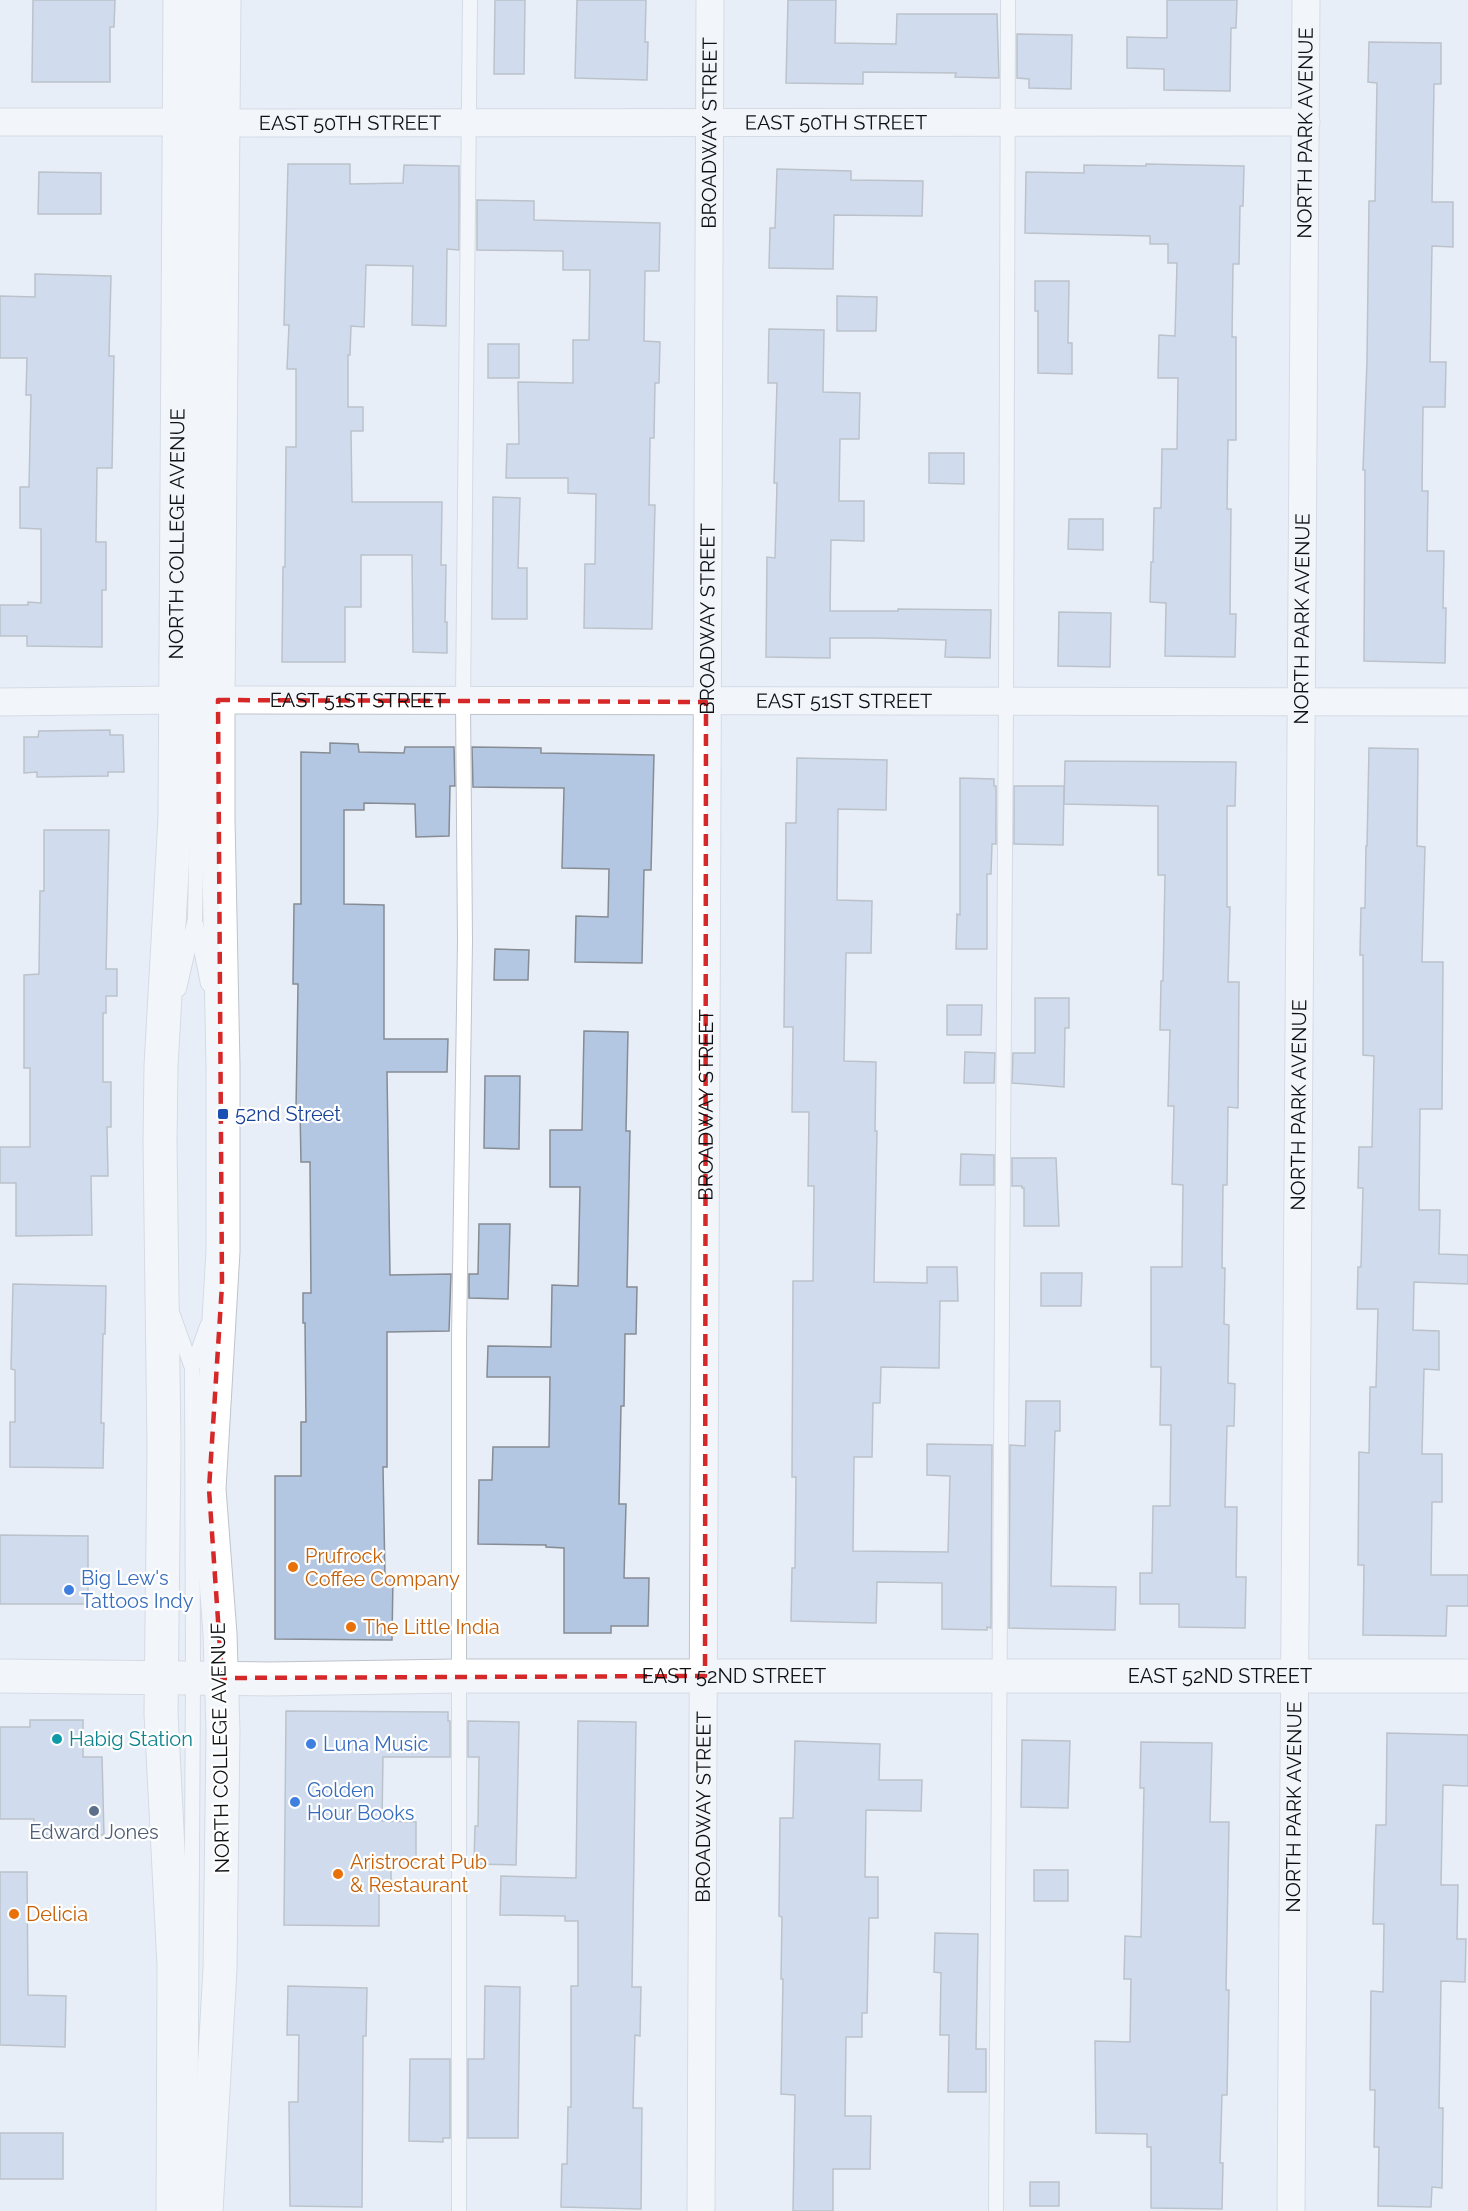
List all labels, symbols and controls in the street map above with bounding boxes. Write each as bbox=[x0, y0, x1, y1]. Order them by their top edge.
street label: NORTH PARK AVENUE bbox=[1292, 27, 1318, 239]
street label: BROADWAY STREET bbox=[697, 37, 722, 229]
street label: EAST 50TH STREET bbox=[745, 110, 927, 135]
street label: EAST 50TH STREET bbox=[259, 111, 441, 135]
street label: NORTH COLLEGE AVENUE bbox=[164, 408, 190, 659]
street label: NORTH PARK AVENUE bbox=[1289, 513, 1315, 725]
street label: BROADWAY STREET bbox=[695, 523, 720, 715]
street label: EAST 51ST STREET bbox=[270, 688, 446, 712]
street label: EAST 51ST STREET bbox=[756, 689, 932, 713]
street label: NORTH PARK AVENUE bbox=[1286, 999, 1311, 1211]
street label: BROADWAY STREET bbox=[694, 1009, 718, 1201]
place label: 52nd Street bbox=[235, 1102, 341, 1126]
marker: 52nd Street bbox=[216, 1107, 230, 1121]
place label: Prufrock Coffee Company bbox=[305, 1544, 460, 1591]
marker: Prufrock Coffee Company bbox=[286, 1560, 300, 1574]
place label: Big Lew's Tattoos Indy bbox=[81, 1566, 194, 1613]
marker: Big Lew's Tattoos Indy bbox=[62, 1583, 76, 1597]
place label: The Little India bbox=[363, 1615, 500, 1639]
marker: The Little India bbox=[344, 1620, 358, 1634]
street label: NORTH COLLEGE AVENUE bbox=[206, 1622, 234, 1874]
street label: EAST 52ND STREET bbox=[642, 1664, 826, 1688]
street label: EAST 52ND STREET bbox=[1128, 1664, 1312, 1688]
street label: NORTH PARK AVENUE bbox=[1281, 1701, 1306, 1913]
street label: BROADWAY STREET bbox=[691, 1711, 716, 1903]
place label: Habig Station bbox=[69, 1727, 193, 1751]
marker: Habig Station bbox=[50, 1732, 64, 1746]
place label: Luna Music bbox=[323, 1732, 429, 1756]
marker: Luna Music bbox=[304, 1737, 318, 1751]
place label: Golden Hour Books bbox=[307, 1778, 414, 1825]
marker: Golden Hour Books bbox=[288, 1795, 302, 1809]
marker: Edward Jones bbox=[87, 1804, 101, 1818]
place label: Edward Jones bbox=[29, 1820, 159, 1844]
place label: Aristrocrat Pub & Restaurant bbox=[350, 1850, 487, 1897]
marker: Aristrocrat Pub & Restaurant bbox=[331, 1867, 345, 1881]
place label: Delicia bbox=[26, 1902, 88, 1926]
marker: Delicia bbox=[7, 1907, 21, 1921]

